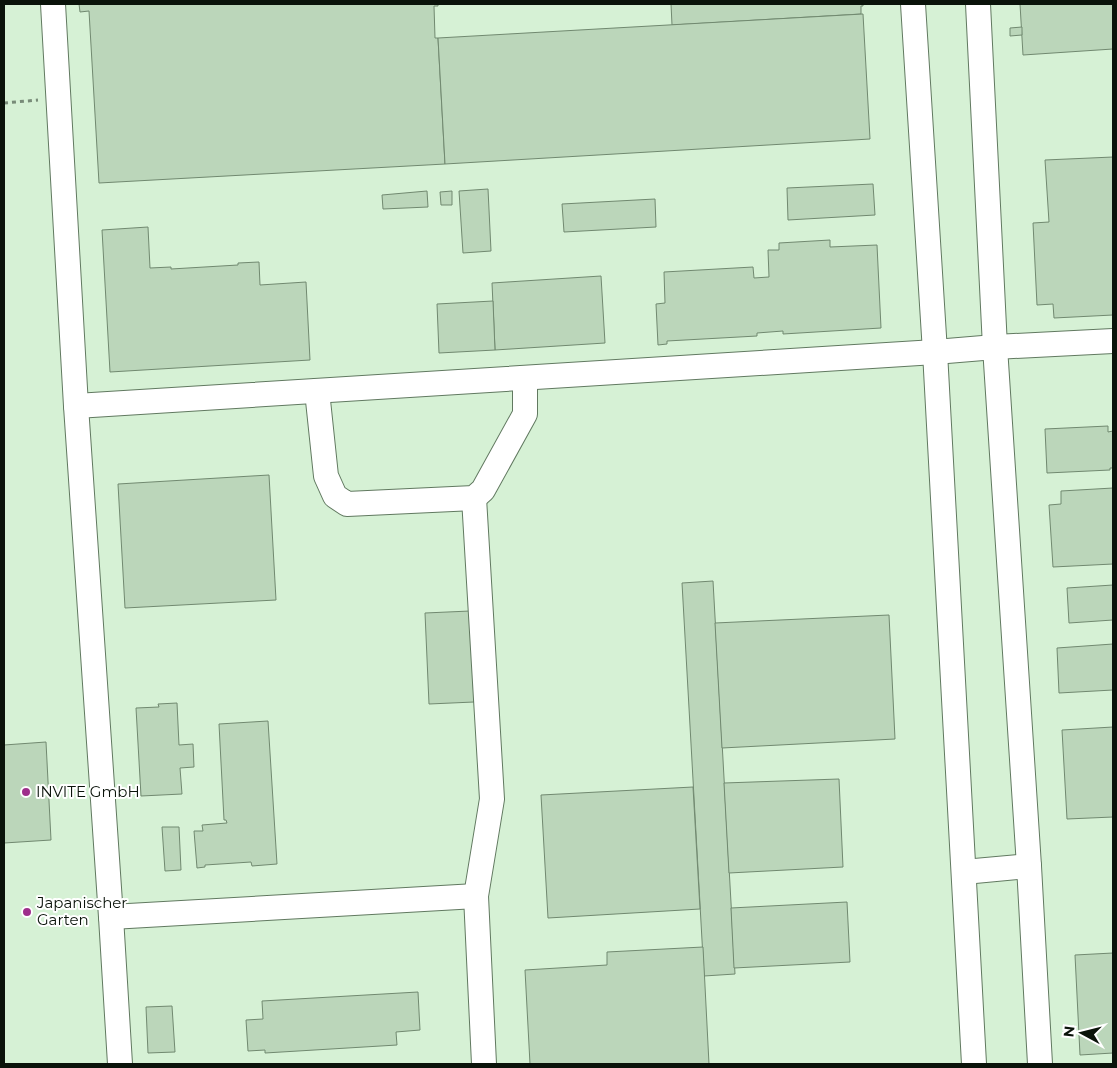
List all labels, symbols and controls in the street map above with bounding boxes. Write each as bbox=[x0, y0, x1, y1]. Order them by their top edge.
place label: INVITE GmbH bbox=[36, 782, 140, 801]
marker: INVITE GmbH bbox=[20, 786, 32, 798]
place label: Japanischer Garten bbox=[36, 893, 127, 929]
marker: Japanischer Garten bbox=[21, 906, 33, 918]
north arrow bbox=[1057, 1008, 1107, 1058]
text: N bbox=[1059, 1025, 1079, 1038]

